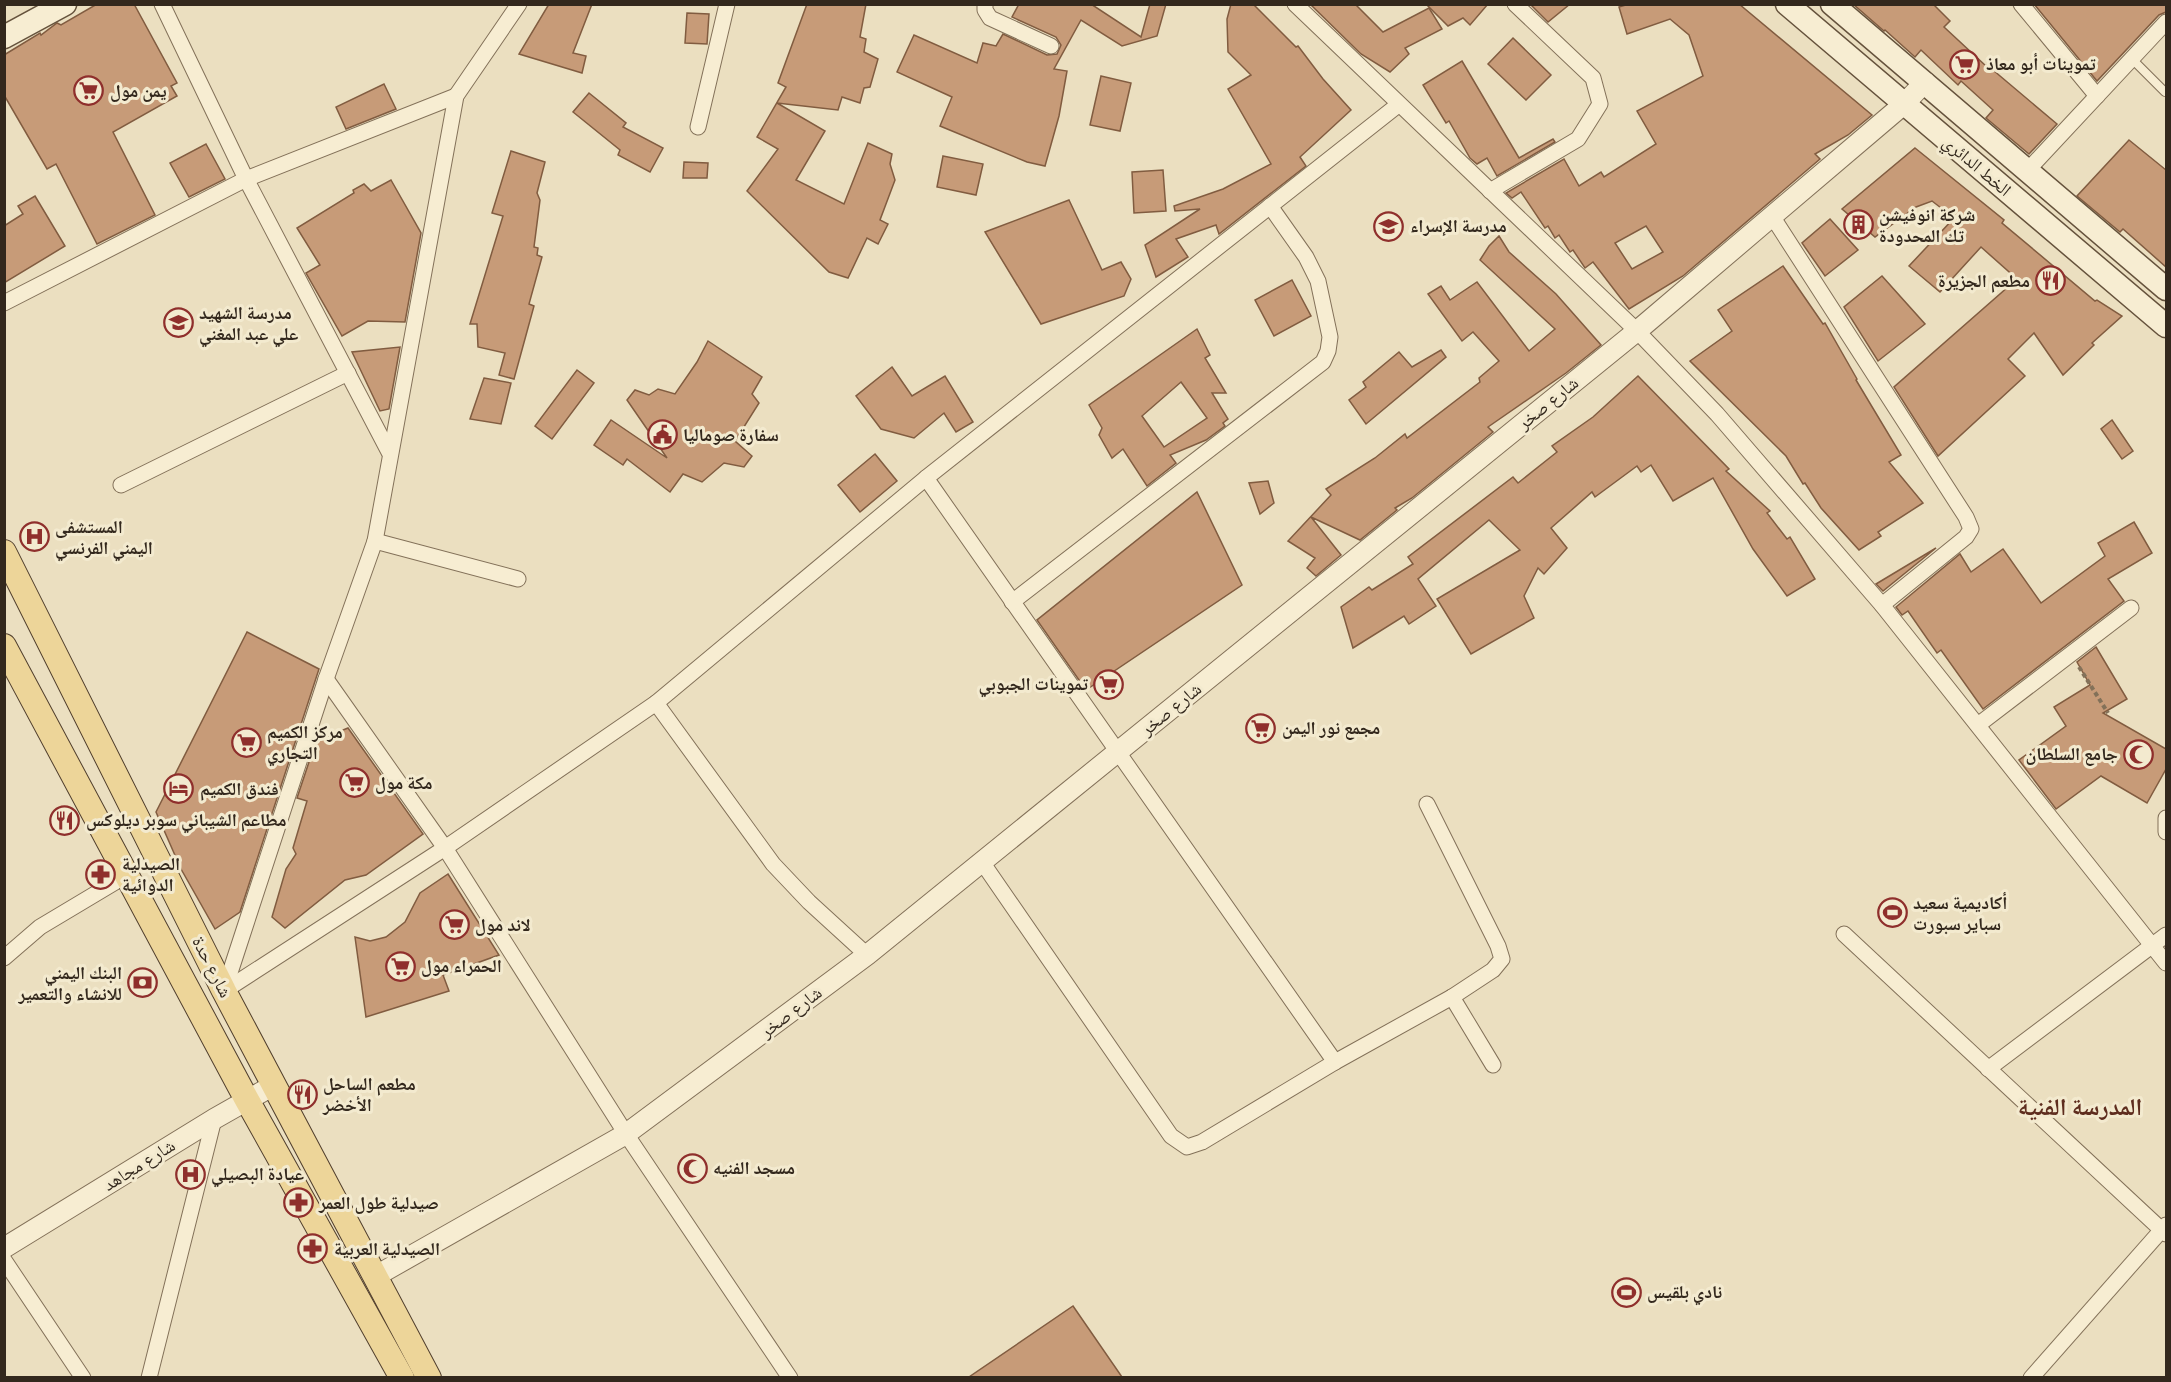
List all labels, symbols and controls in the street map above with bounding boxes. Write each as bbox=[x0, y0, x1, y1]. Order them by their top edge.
supermarket icon: تموينات أبو معاذ bbox=[1949, 48, 1981, 80]
place label: تموينات أبو معاذ bbox=[1986, 51, 2096, 76]
supermarket icon: يمن مول bbox=[73, 75, 105, 107]
place label: يمن مول bbox=[110, 78, 167, 103]
street label: الخط الدائري bbox=[1936, 130, 2017, 204]
place label: شركة انوفيشن تك المحدودة bbox=[1879, 202, 1975, 248]
building icon: شركة انوفيشن تك المحدودة bbox=[1842, 209, 1874, 241]
school or university icon: مدرسة الإسراء bbox=[1373, 210, 1405, 242]
place label: مدرسة الإسراء bbox=[1410, 213, 1507, 238]
restaurant icon: مطعم الجزيرة bbox=[2035, 265, 2067, 297]
place label: مطعم الجزيرة bbox=[1938, 268, 2030, 293]
place label: مدرسة الشهيد علي عبد المغني bbox=[199, 300, 298, 348]
school or university icon: مدرسة الشهيد علي عبد المغني bbox=[162, 307, 194, 339]
street label: شارع صخر bbox=[1511, 370, 1583, 436]
public building icon: سفارة صوماليا bbox=[646, 419, 678, 451]
place label: سفارة صوماليا bbox=[683, 422, 779, 447]
place label: المستشفى اليمني الفرنسي bbox=[55, 514, 153, 562]
hospital icon: المستشفى اليمني الفرنسي bbox=[18, 521, 50, 553]
supermarket icon: تموينات الجبوبي bbox=[1093, 668, 1125, 700]
place label: تموينات الجبوبي bbox=[978, 671, 1088, 698]
street label: شارع صخر bbox=[1134, 676, 1206, 742]
supermarket icon: مجمع نور اليمن bbox=[1245, 712, 1277, 744]
place label: مجمع نور اليمن bbox=[1282, 715, 1380, 740]
place label: مركز الكميم التجاري bbox=[267, 719, 343, 767]
supermarket icon: مركز الكميم التجاري bbox=[230, 726, 262, 758]
mosque icon: جامع السلطان bbox=[2123, 738, 2155, 770]
place label: جامع السلطان bbox=[2025, 741, 2118, 766]
supermarket icon: مكة مول bbox=[338, 767, 370, 799]
place label: مكة مول bbox=[375, 770, 432, 795]
hotel icon: فندق الكميم bbox=[163, 773, 195, 805]
place label: فندق الكميم bbox=[200, 776, 279, 801]
restaurant icon: مطاعم الشيباني سوبر ديلوكس bbox=[49, 804, 81, 836]
place label: مطاعم الشيباني سوبر ديلوكس bbox=[86, 807, 286, 834]
place label: الصيدلية الدوائية bbox=[122, 851, 180, 897]
pharmacy icon: الصيدلية الدوائية bbox=[85, 858, 117, 890]
place label: أكاديمية سعيد سباير سبورت bbox=[1913, 890, 2007, 936]
sports icon: أكاديمية سعيد سباير سبورت bbox=[1876, 897, 1908, 929]
supermarket icon: لاند مول bbox=[438, 909, 470, 941]
place label: لاند مول bbox=[475, 912, 531, 937]
street label: شارع حدة bbox=[186, 932, 239, 1002]
supermarket icon: الحمراء مول bbox=[384, 950, 416, 982]
place label: الحمراء مول bbox=[421, 953, 502, 978]
place label: البنك اليمني للانشاء والتعمير bbox=[18, 960, 122, 1006]
bank icon: البنك اليمني للانشاء والتعمير bbox=[127, 967, 159, 999]
street label: شارع صخر bbox=[754, 980, 827, 1044]
place label: مطعم الساحل الأخضر bbox=[322, 1071, 416, 1117]
restaurant icon: مطعم الساحل الأخضر bbox=[286, 1078, 318, 1110]
district label: المدرسة الفنية bbox=[2018, 1090, 2142, 1123]
street label: شارع مجاهد bbox=[98, 1133, 180, 1197]
mosque icon: مسجد الفنيه bbox=[676, 1152, 708, 1184]
place label: مسجد الفنيه bbox=[713, 1155, 795, 1180]
hospital icon: عيادة البصيلي bbox=[174, 1158, 206, 1190]
place label: عيادة البصيلي bbox=[211, 1161, 304, 1188]
pharmacy icon: صيدلية طول العمر bbox=[282, 1187, 314, 1219]
place label: صيدلية طول العمر bbox=[318, 1190, 439, 1215]
pharmacy icon: الصيدلية العربية bbox=[297, 1233, 329, 1265]
place label: الصيدلية العربية bbox=[334, 1236, 440, 1261]
sports icon: نادي بلقيس bbox=[1610, 1276, 1642, 1308]
place label: نادي بلقيس bbox=[1647, 1279, 1722, 1306]

